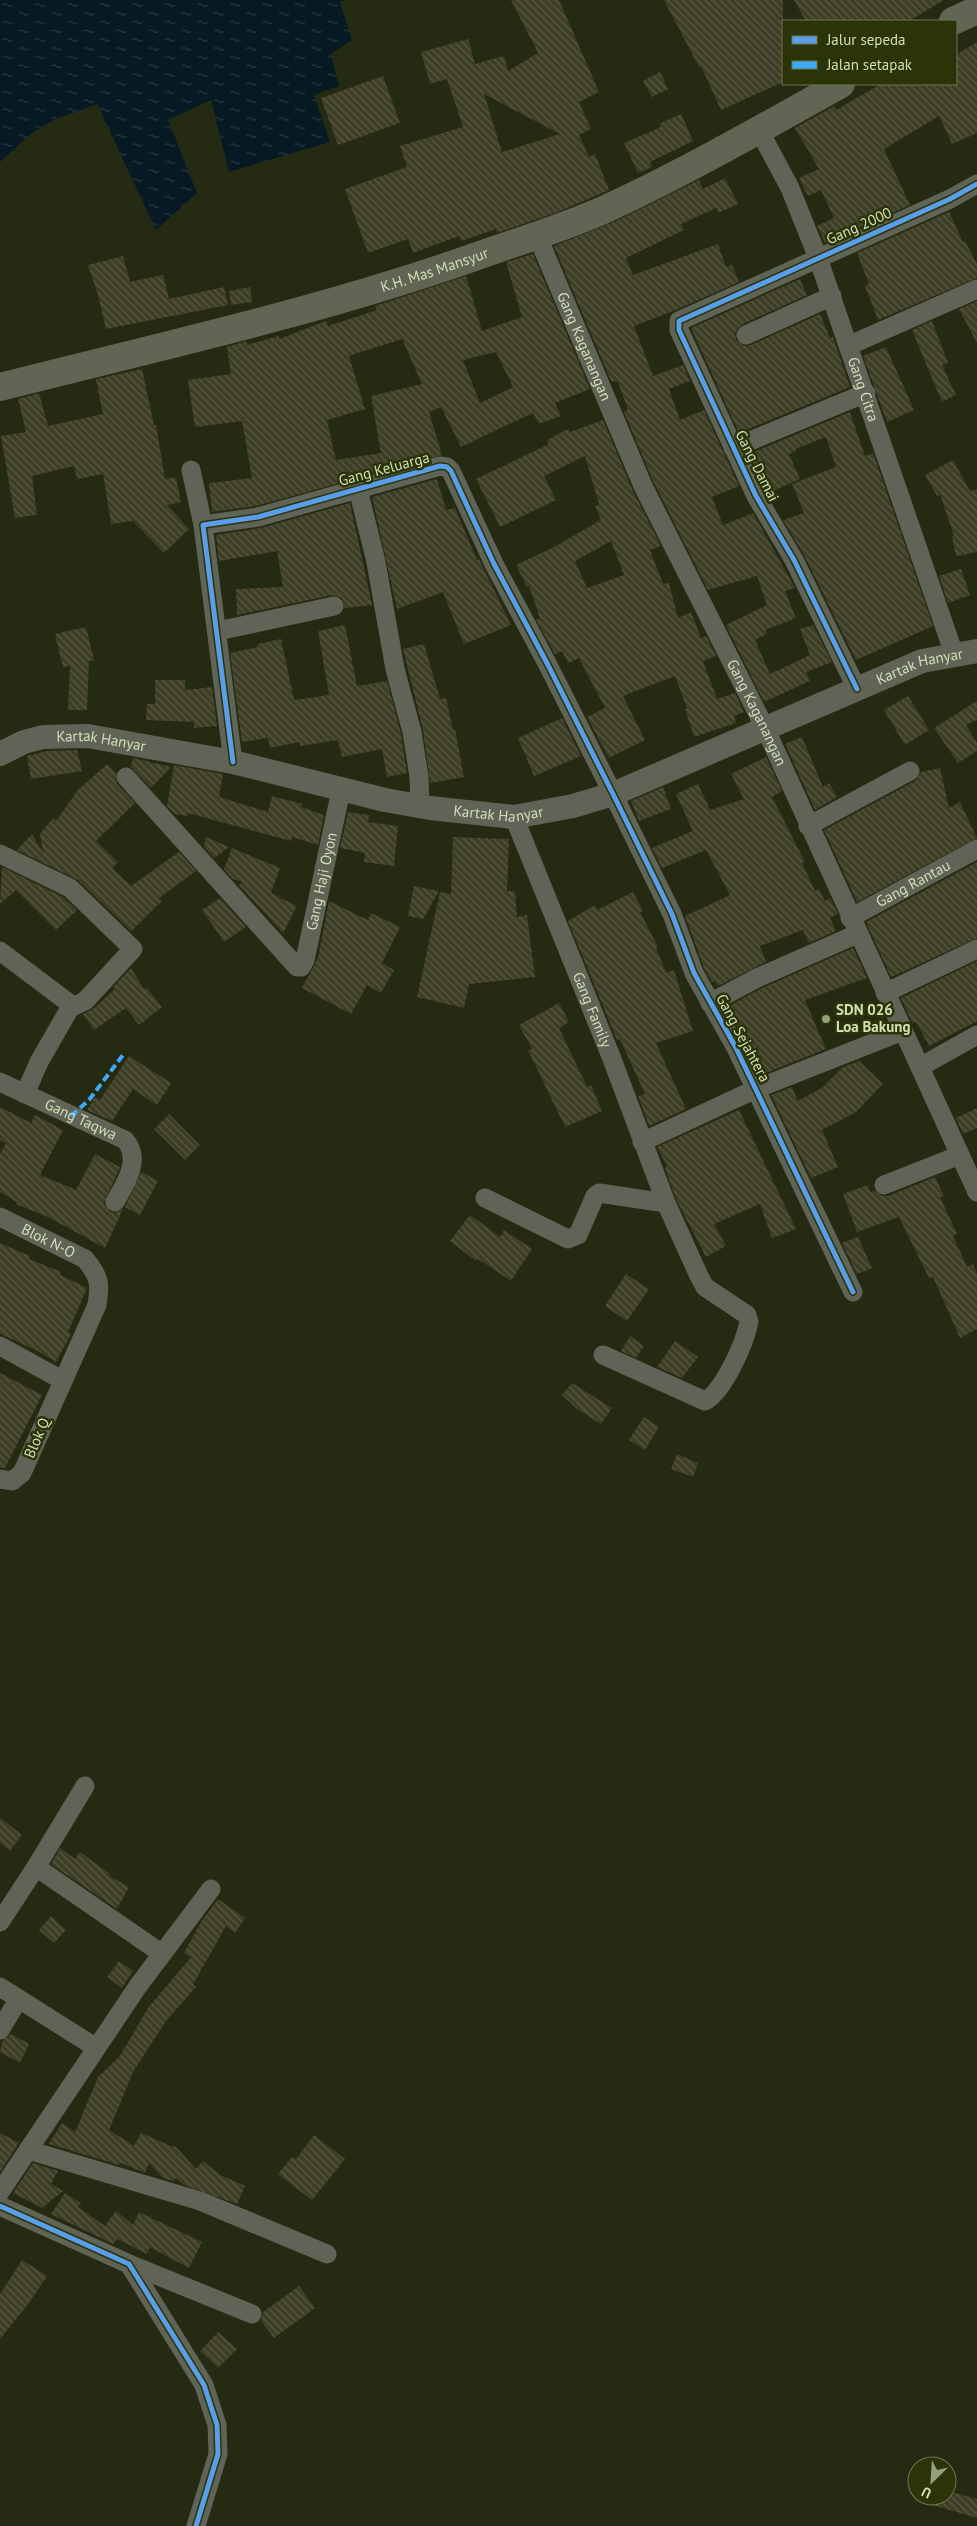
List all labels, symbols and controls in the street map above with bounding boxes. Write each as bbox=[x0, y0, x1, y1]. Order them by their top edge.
legend bbox=[782, 20, 957, 85]
text: Jalur sepeda bbox=[826, 30, 906, 49]
text: Jalan setapak bbox=[826, 55, 913, 74]
street label: Gang 2000 bbox=[823, 203, 894, 248]
street label: K.H. Mas Mansyur bbox=[378, 243, 491, 296]
street label: Gang Kaganangan bbox=[553, 289, 616, 404]
street label: Gang Citra bbox=[844, 354, 883, 424]
street label: Gang Damai bbox=[731, 427, 784, 505]
street label: Gang Keluarga bbox=[336, 447, 431, 490]
street label: Kartak Hanyar bbox=[873, 644, 964, 689]
street label: Gang Kaganangan bbox=[723, 656, 791, 769]
street label: Kartak Hanyar bbox=[56, 726, 148, 755]
street label: Kartak Hanyar bbox=[453, 801, 545, 826]
street label: Gang Haji Oyon bbox=[302, 831, 341, 932]
street label: Gang Rantau bbox=[872, 855, 954, 911]
street label: Gang Family bbox=[569, 969, 616, 1050]
street label: Gang Sejahtera bbox=[712, 990, 775, 1085]
place label: SDN 026 Loa Bakung bbox=[836, 1000, 910, 1036]
marker: SDN 026 Loa Bakung bbox=[820, 1013, 832, 1025]
street label: Gang Taqwa bbox=[42, 1094, 120, 1144]
street label: Blok N-O bbox=[19, 1219, 79, 1262]
street label: Blok Q bbox=[20, 1414, 54, 1461]
north arrow bbox=[907, 2456, 957, 2506]
text: U bbox=[919, 2483, 934, 2503]

